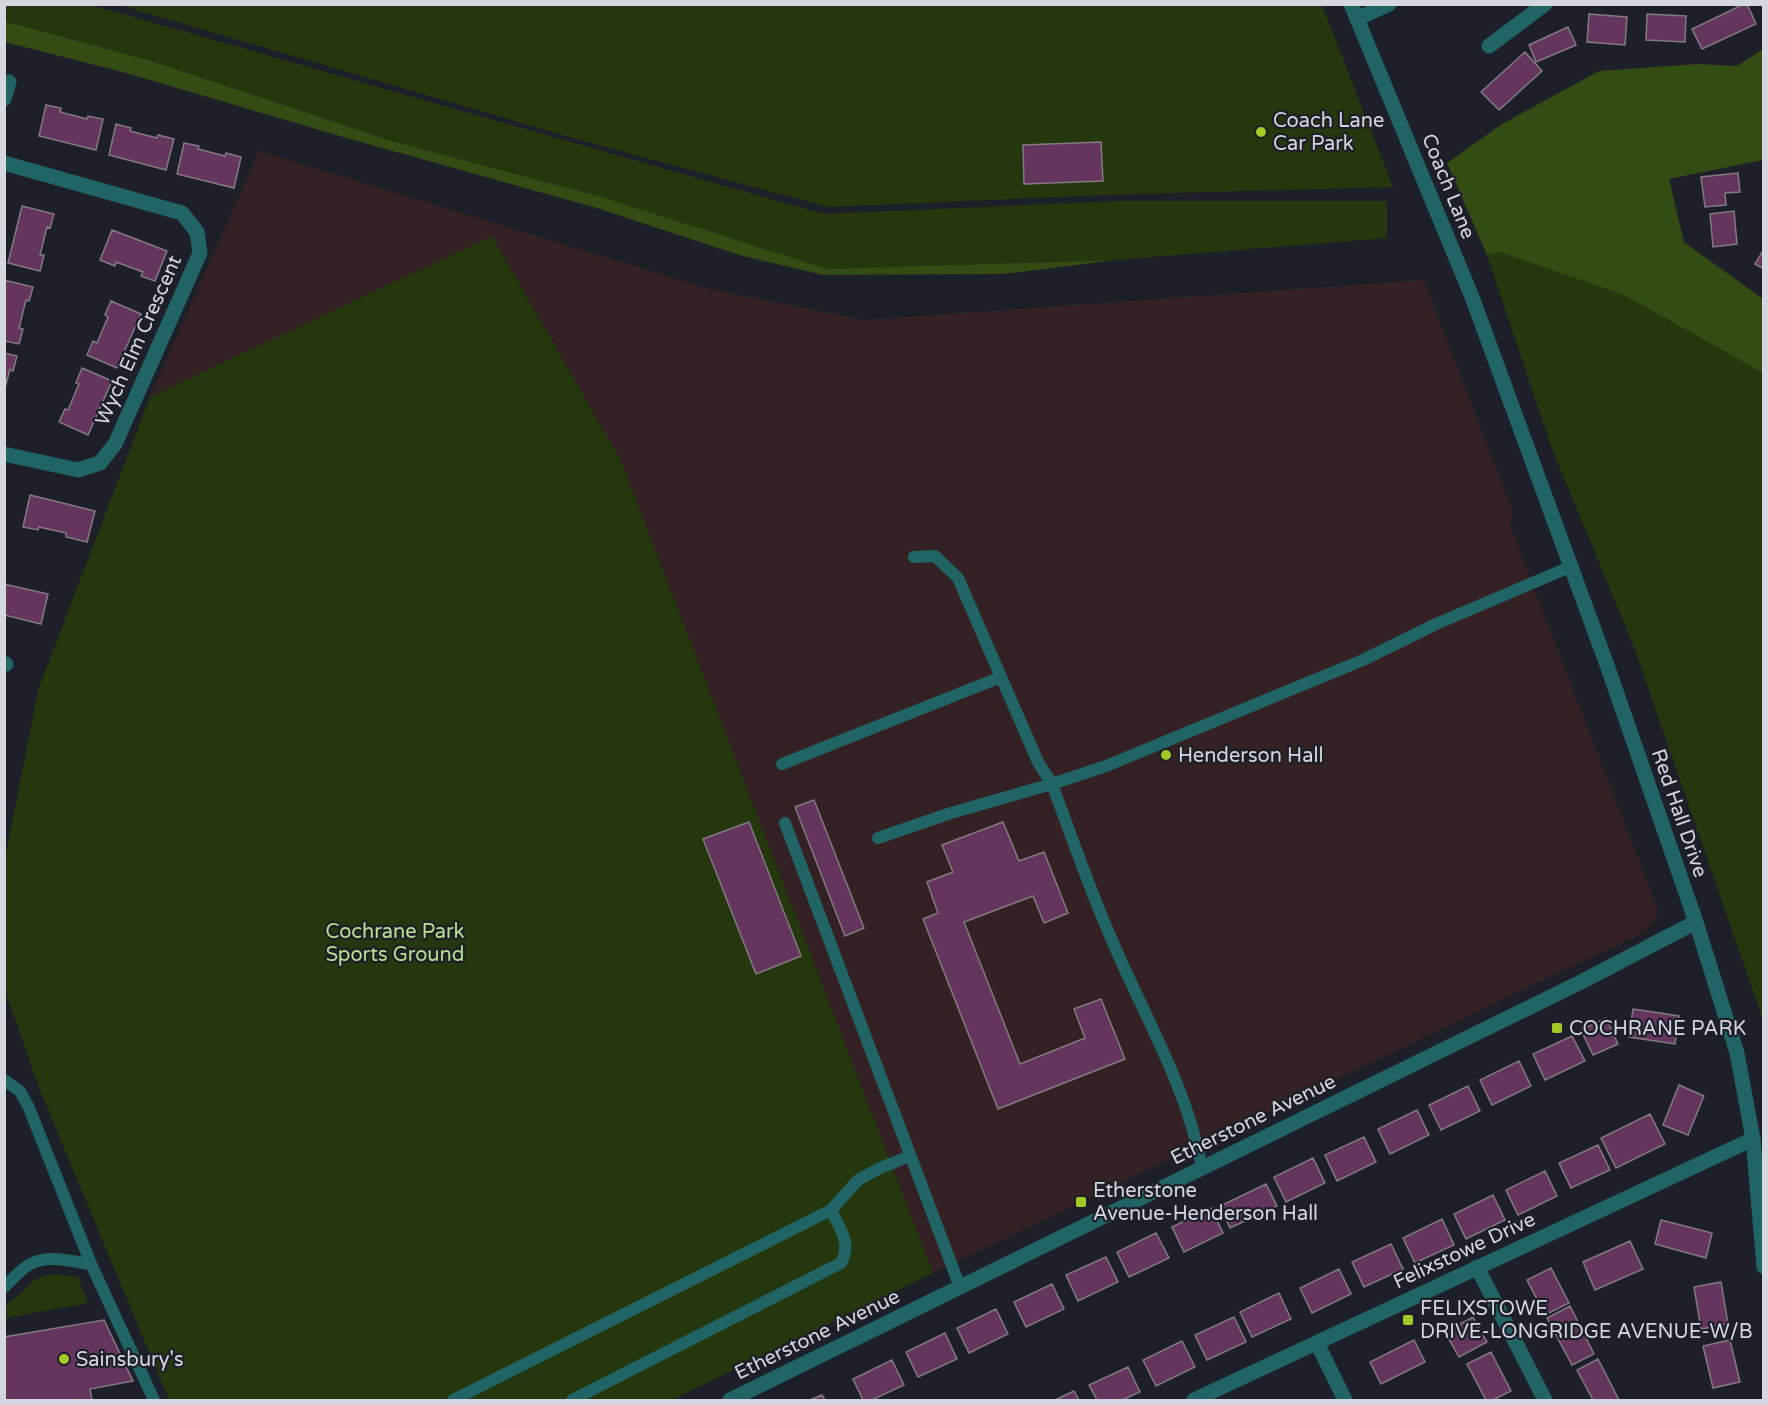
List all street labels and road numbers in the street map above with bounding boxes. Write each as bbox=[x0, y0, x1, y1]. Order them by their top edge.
street label: Coach Lane bbox=[1416, 130, 1480, 242]
street label: Wych Elm Crescent bbox=[91, 251, 187, 429]
street label: Red Hall Drive bbox=[1646, 746, 1712, 881]
street label: Etherstone Avenue bbox=[1167, 1070, 1340, 1170]
street label: Felixstowe Drive bbox=[1390, 1207, 1539, 1294]
street label: Etherstone Avenue bbox=[731, 1285, 904, 1385]

